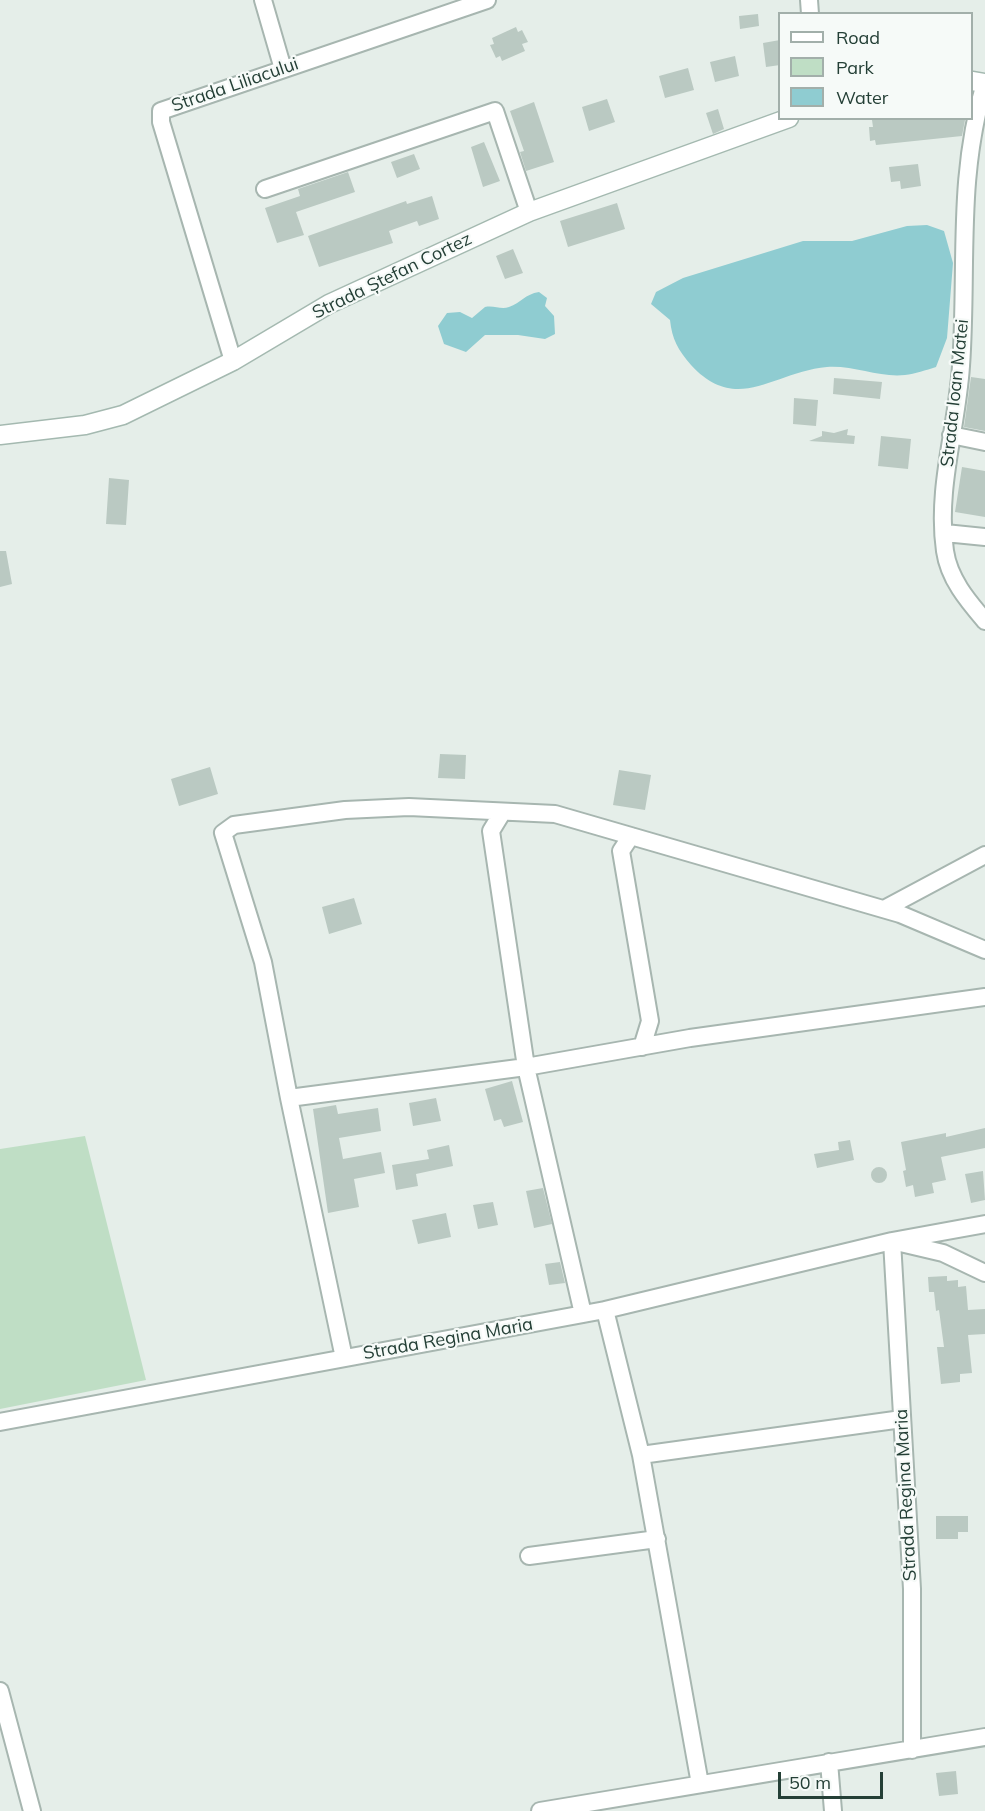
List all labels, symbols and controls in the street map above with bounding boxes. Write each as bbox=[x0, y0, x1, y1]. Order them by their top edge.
legend bbox=[778, 12, 973, 120]
text: Road bbox=[836, 26, 880, 49]
street label: Strada Liliacului bbox=[169, 53, 301, 117]
text: Park bbox=[836, 56, 874, 79]
text: Water bbox=[836, 86, 888, 109]
street label: Strada Ștefan Cortez bbox=[309, 228, 475, 324]
street label: Strada Ioan Matei bbox=[936, 318, 974, 468]
street label: Strada Regina Maria bbox=[361, 1313, 535, 1365]
street label: Strada Regina Maria bbox=[891, 1408, 921, 1582]
scale bar bbox=[781, 1760, 886, 1798]
text: 50 m bbox=[789, 1771, 831, 1794]

